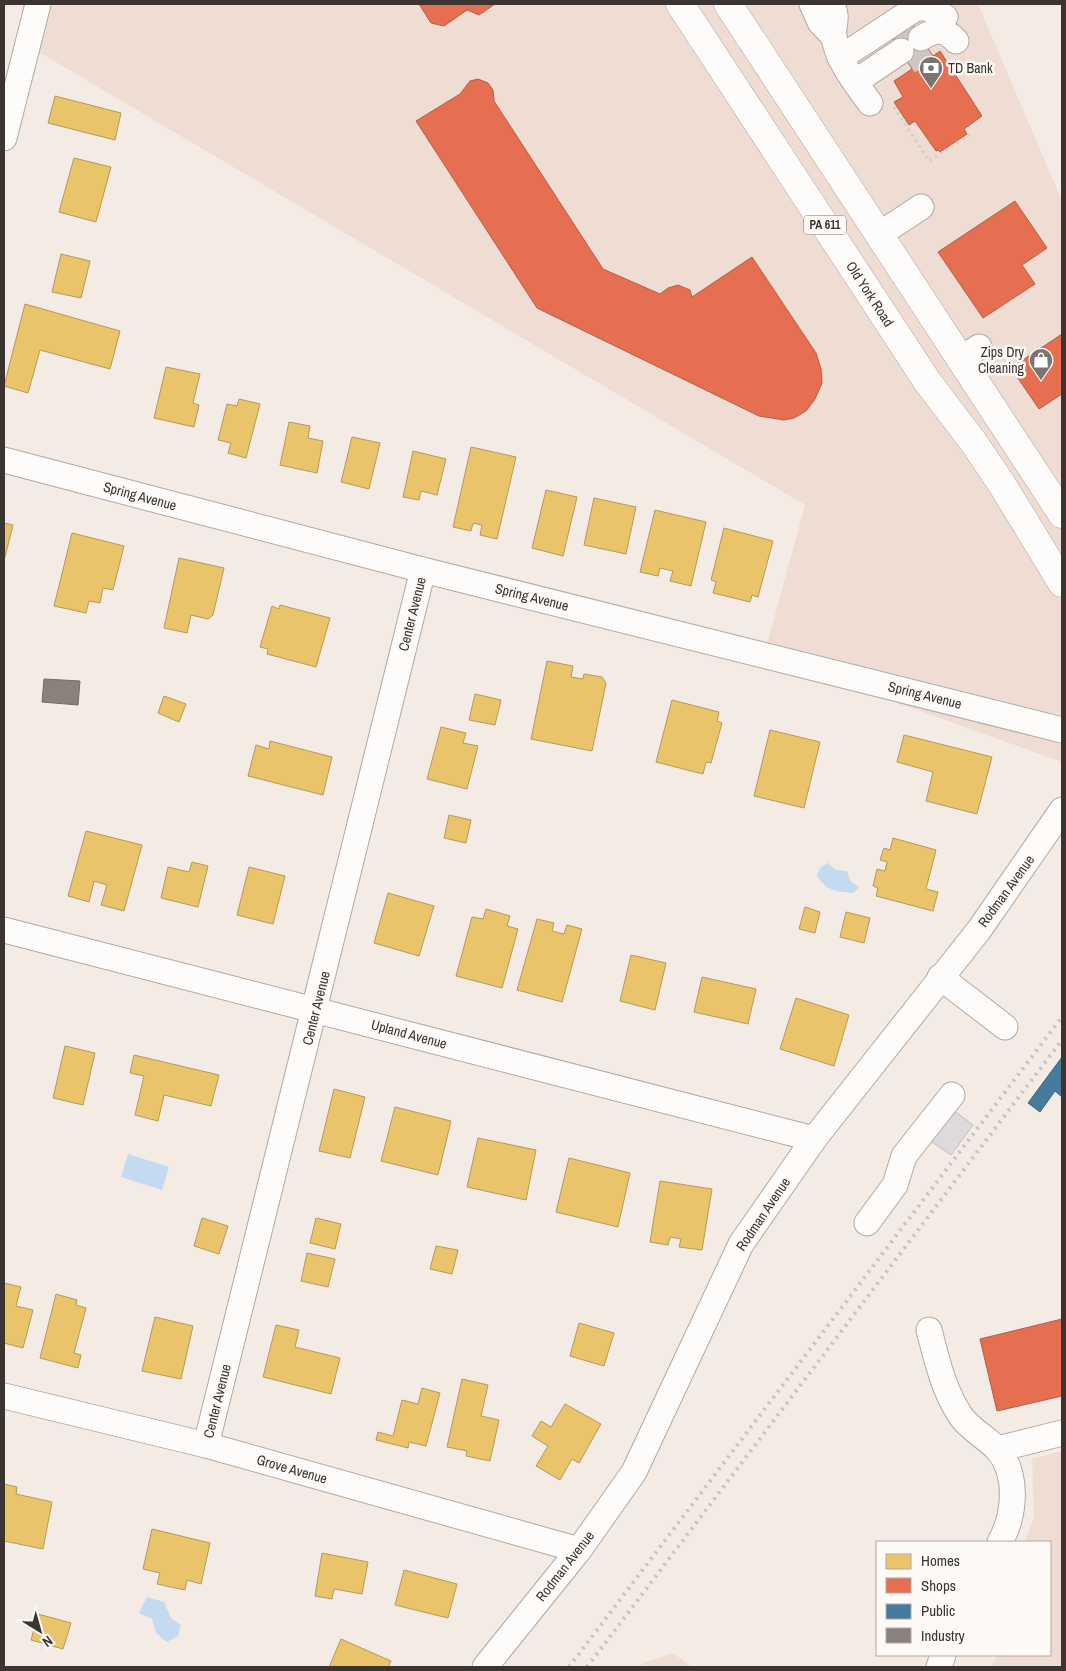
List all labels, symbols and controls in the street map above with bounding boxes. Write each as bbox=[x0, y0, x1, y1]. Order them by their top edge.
bank icon: TD Bank bbox=[918, 55, 944, 89]
place label: TD Bank bbox=[948, 59, 993, 77]
road number: PA 611 bbox=[804, 216, 846, 234]
street label: Old York Road bbox=[842, 258, 898, 330]
place label: Zips Dry Cleaning bbox=[978, 343, 1025, 377]
shop icon: Zips Dry Cleaning bbox=[1028, 347, 1054, 381]
street label: Spring Avenue bbox=[101, 478, 179, 514]
street label: Center Avenue bbox=[394, 575, 430, 653]
street label: Spring Avenue bbox=[493, 579, 571, 615]
street label: Spring Avenue bbox=[886, 677, 964, 713]
street label: Rodman Avenue bbox=[974, 851, 1038, 931]
street label: Center Avenue bbox=[298, 969, 334, 1047]
street label: Upland Avenue bbox=[369, 1015, 449, 1053]
street label: Rodman Avenue bbox=[732, 1174, 794, 1254]
street label: Center Avenue bbox=[199, 1362, 235, 1440]
street label: Grove Avenue bbox=[255, 1450, 329, 1488]
street label: Rodman Avenue bbox=[532, 1527, 598, 1605]
legend bbox=[876, 1541, 1051, 1656]
text: Homes bbox=[921, 1550, 960, 1571]
text: Shops bbox=[921, 1575, 956, 1596]
text: Public bbox=[921, 1600, 955, 1621]
north arrow bbox=[15, 1606, 65, 1656]
text: Industry bbox=[921, 1625, 966, 1646]
text: N bbox=[39, 1632, 57, 1651]

